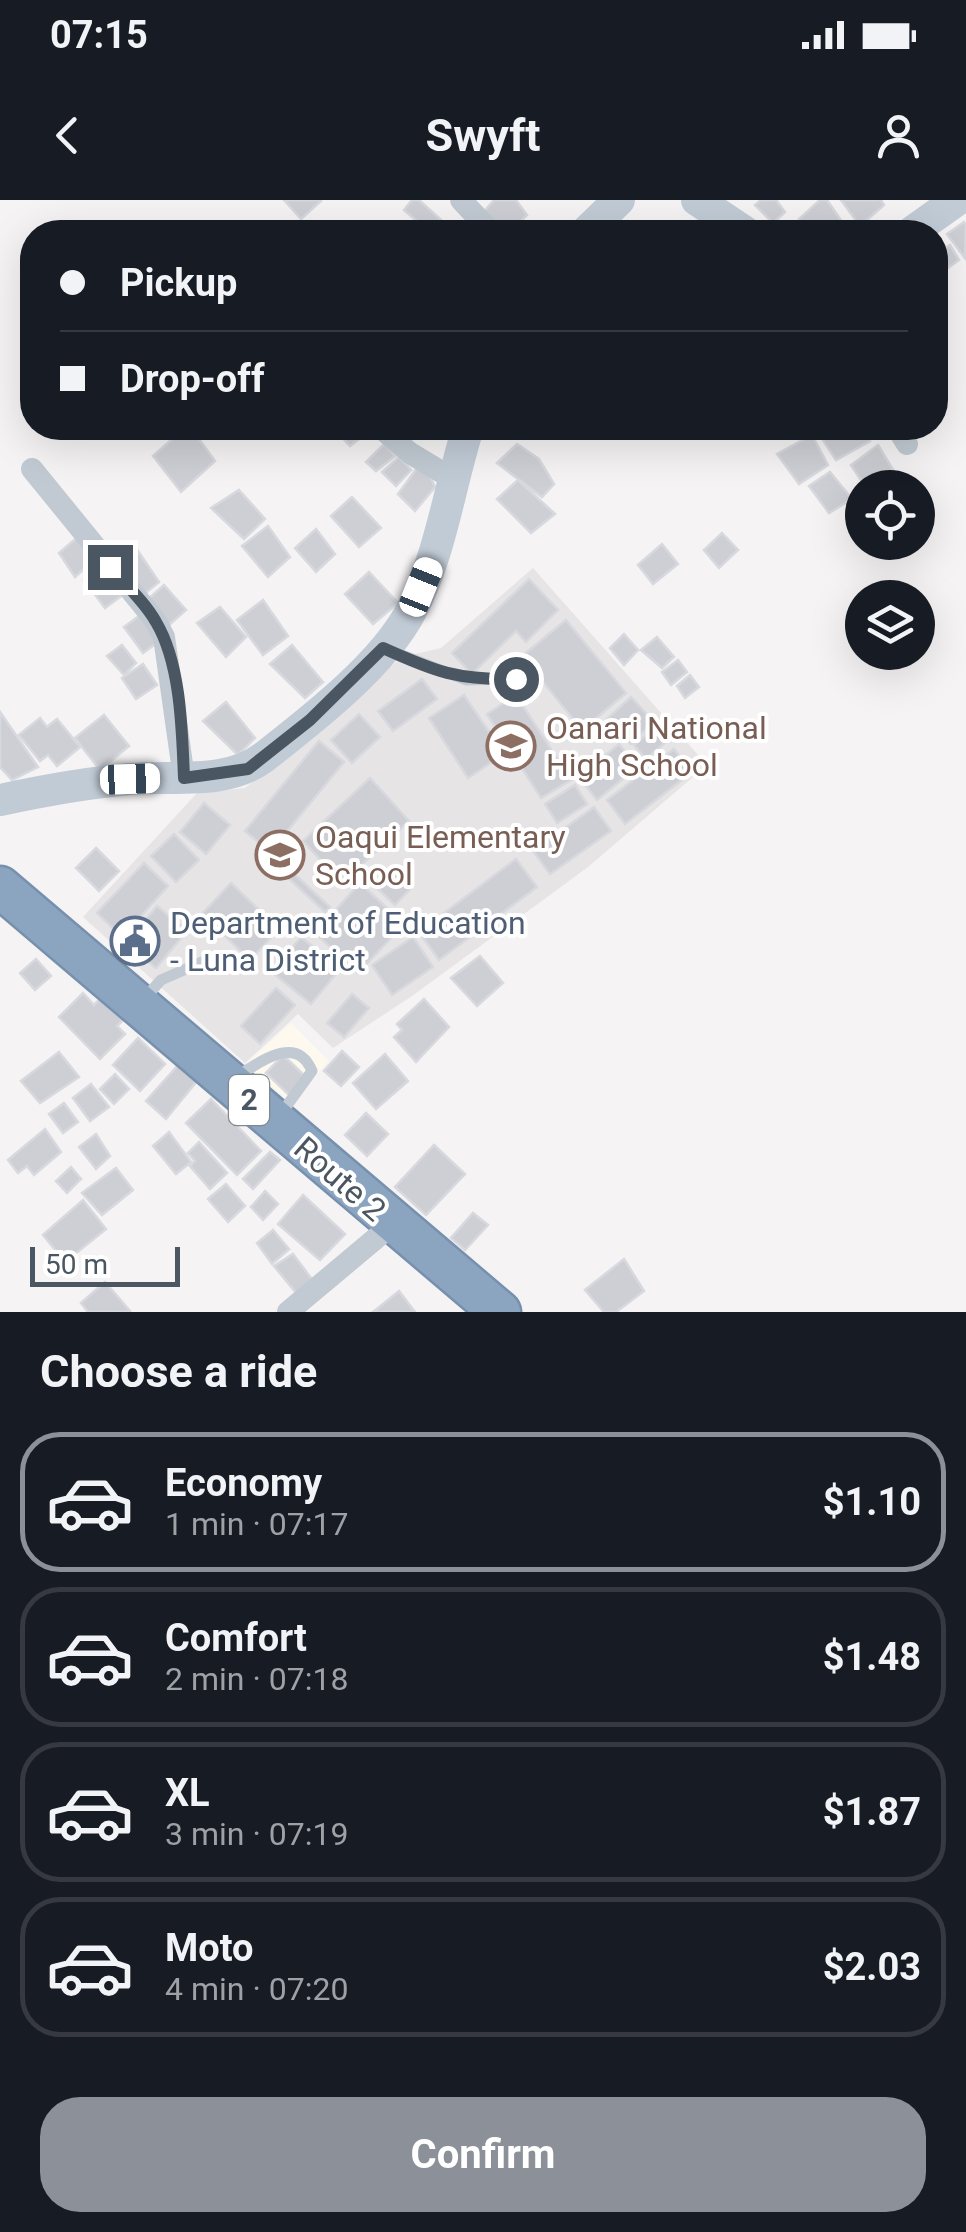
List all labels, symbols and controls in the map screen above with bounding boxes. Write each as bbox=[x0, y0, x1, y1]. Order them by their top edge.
text: 07:15 bbox=[50, 13, 148, 57]
icon: back bbox=[40, 108, 95, 163]
icon: person bbox=[871, 108, 926, 163]
text: Swyft bbox=[425, 109, 541, 162]
text: Pickup bbox=[120, 261, 237, 305]
text: Drop-off bbox=[120, 357, 265, 401]
map controls bbox=[845, 470, 935, 670]
button: locate bbox=[845, 470, 935, 560]
route end bbox=[88, 545, 133, 590]
car bbox=[396, 554, 446, 620]
button: layers bbox=[845, 580, 935, 670]
route start bbox=[494, 657, 539, 702]
place label: Oanari National High School bbox=[546, 709, 767, 784]
school or university icon: Oanari National High School bbox=[485, 720, 537, 772]
car bbox=[99, 763, 161, 795]
place label: Oaqui Elementary School bbox=[315, 818, 566, 893]
school or university icon: Oaqui Elementary School bbox=[254, 829, 306, 881]
place label: Department of Education - Luna District bbox=[170, 904, 526, 979]
public building icon: Department of Education - Luna District bbox=[109, 915, 161, 967]
road number: 2 bbox=[229, 1075, 269, 1125]
street label: Route 2 bbox=[286, 1129, 394, 1229]
scale bar bbox=[30, 1242, 180, 1286]
text: 50 m bbox=[45, 1248, 108, 1281]
text: Choose a ride bbox=[40, 1345, 317, 1398]
icon: car bbox=[45, 1457, 135, 1547]
text: Economy bbox=[165, 1461, 322, 1505]
text: $1.10 bbox=[823, 1480, 921, 1524]
text: 1 min · 07:17 bbox=[165, 1505, 348, 1543]
icon: car bbox=[45, 1612, 135, 1702]
text: Comfort bbox=[165, 1616, 307, 1660]
text: $1.48 bbox=[823, 1635, 921, 1679]
text: 2 min · 07:18 bbox=[165, 1660, 348, 1698]
icon: car bbox=[45, 1767, 135, 1857]
text: XL bbox=[165, 1771, 210, 1815]
text: $1.87 bbox=[823, 1790, 921, 1834]
text: 3 min · 07:19 bbox=[165, 1815, 348, 1853]
icon: car bbox=[45, 1922, 135, 2012]
text: Moto bbox=[165, 1926, 254, 1970]
text: $2.03 bbox=[823, 1945, 921, 1989]
text: 4 min · 07:20 bbox=[165, 1970, 348, 2008]
button: Confirm bbox=[40, 2097, 926, 2212]

